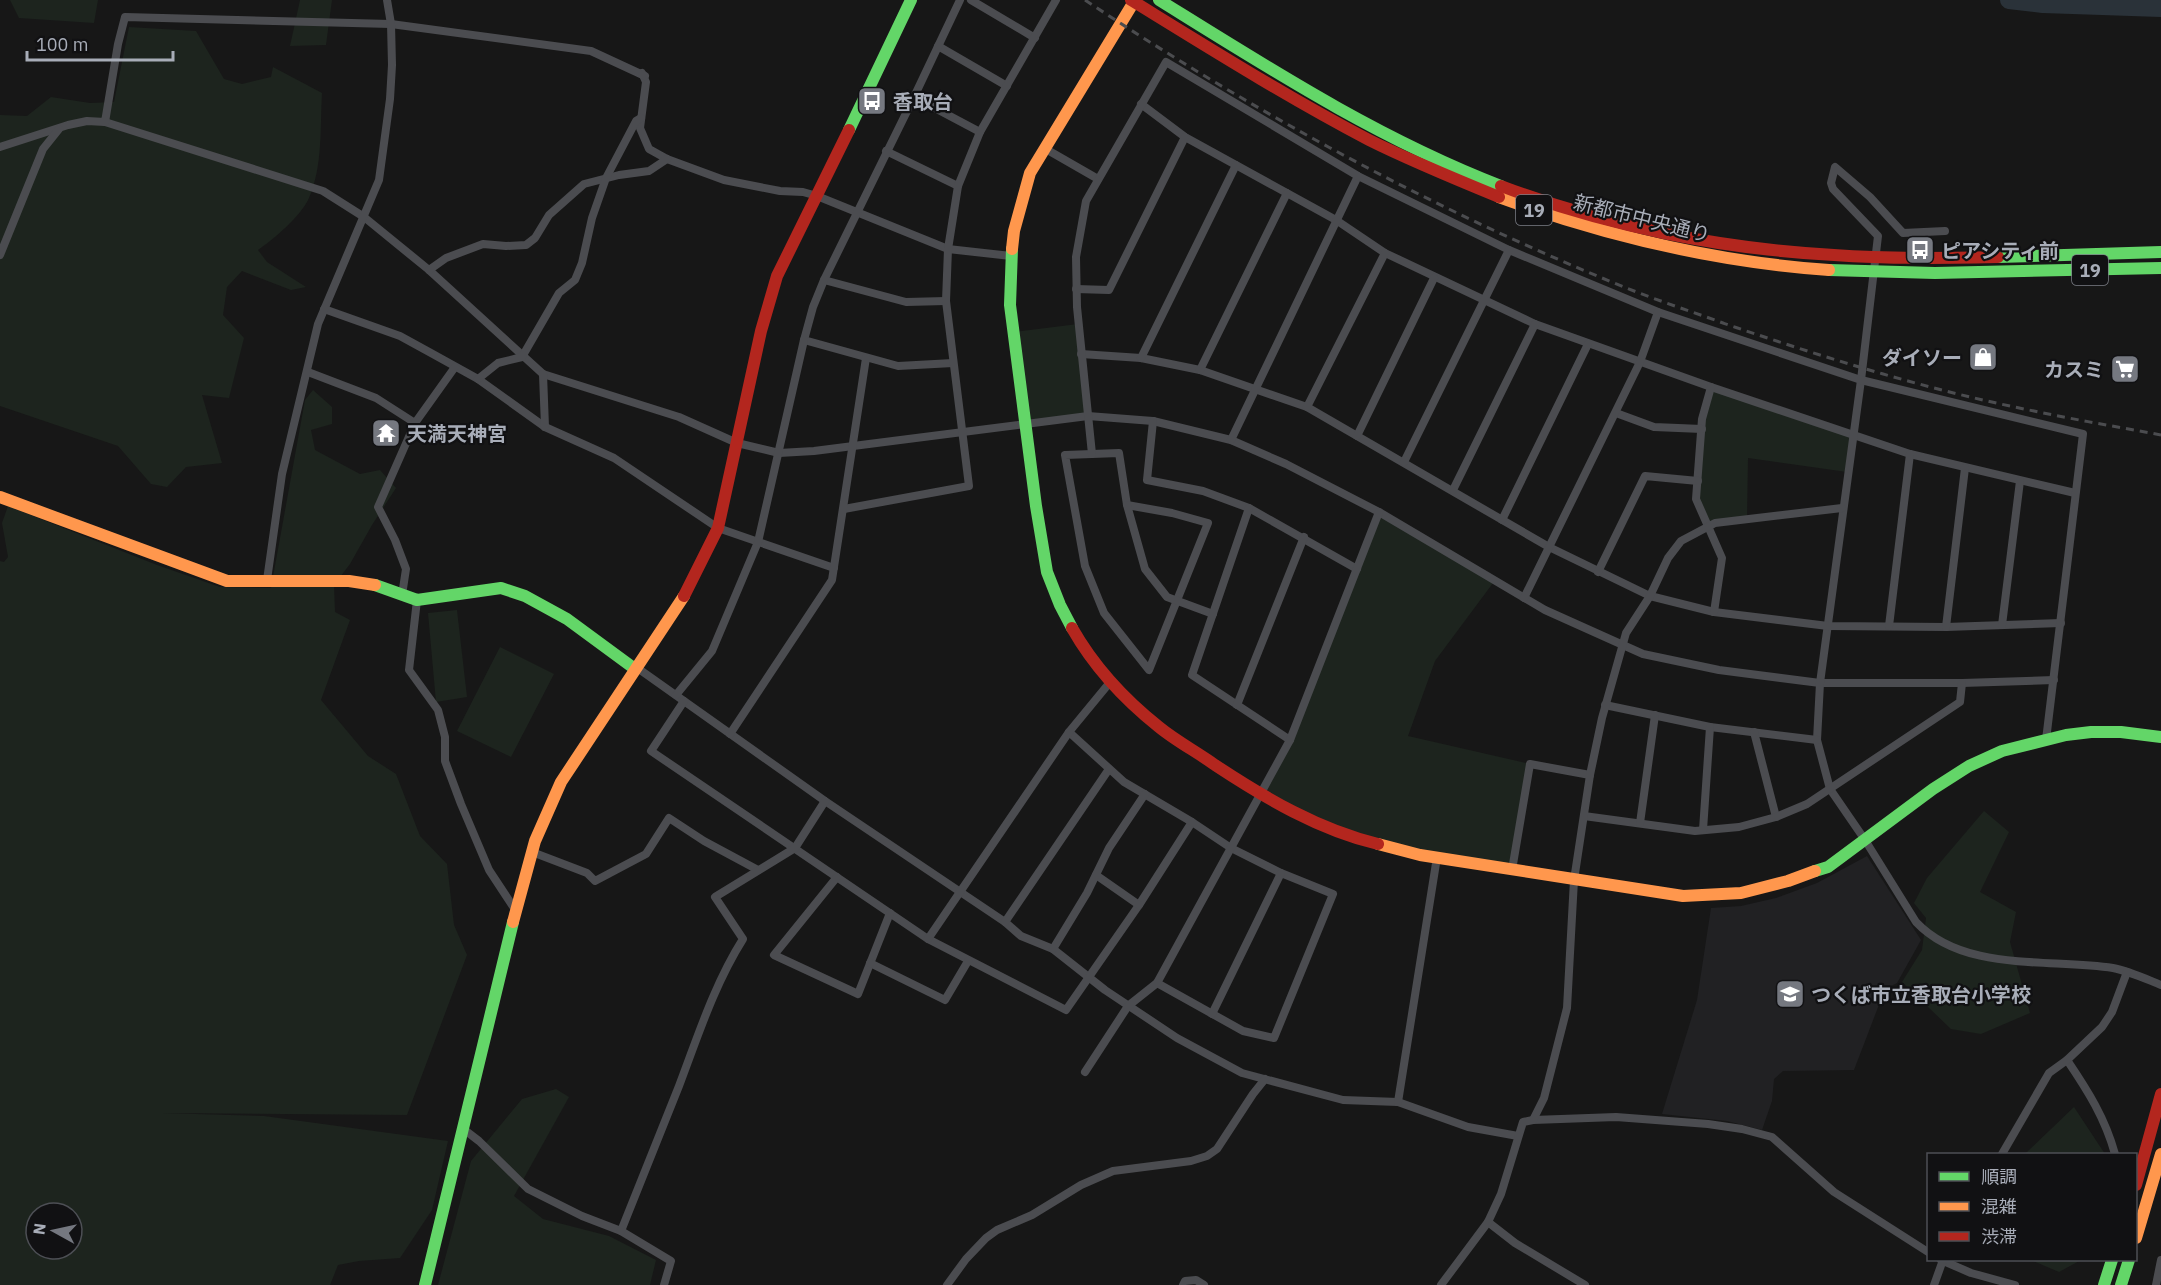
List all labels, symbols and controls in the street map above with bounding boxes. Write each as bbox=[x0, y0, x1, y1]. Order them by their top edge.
scale bar bbox=[27, 24, 172, 62]
text: 100 m bbox=[36, 33, 88, 56]
bus stop icon: 香取台 bbox=[856, 85, 888, 117]
place label: 香取台 bbox=[893, 88, 953, 115]
street label: 新都市中央通り bbox=[1571, 188, 1713, 248]
road number: 19 bbox=[1516, 195, 1552, 225]
bus stop icon: ピアシティ前 bbox=[1904, 234, 1936, 266]
place label: ピアシティ前 bbox=[1941, 237, 2059, 264]
road number: 19 bbox=[2072, 255, 2108, 285]
shop icon: ダイソー bbox=[1967, 341, 1999, 373]
place label: ダイソー bbox=[1882, 344, 1962, 371]
supermarket icon: カスミ bbox=[2109, 353, 2141, 385]
place label: カスミ bbox=[2044, 356, 2104, 383]
temple icon: 天満天神宮 bbox=[370, 417, 402, 449]
place label: 天満天神宮 bbox=[407, 420, 507, 447]
school or university icon: つくば市立香取台小学校 bbox=[1774, 978, 1806, 1010]
place label: つくば市立香取台小学校 bbox=[1811, 981, 2031, 1008]
legend bbox=[1927, 1153, 2137, 1261]
text: 順調 bbox=[1981, 1165, 2017, 1188]
text: 混雑 bbox=[1981, 1195, 2017, 1218]
north arrow bbox=[24, 1201, 84, 1261]
text: N bbox=[28, 1222, 50, 1236]
text: 渋滞 bbox=[1981, 1225, 2017, 1248]

